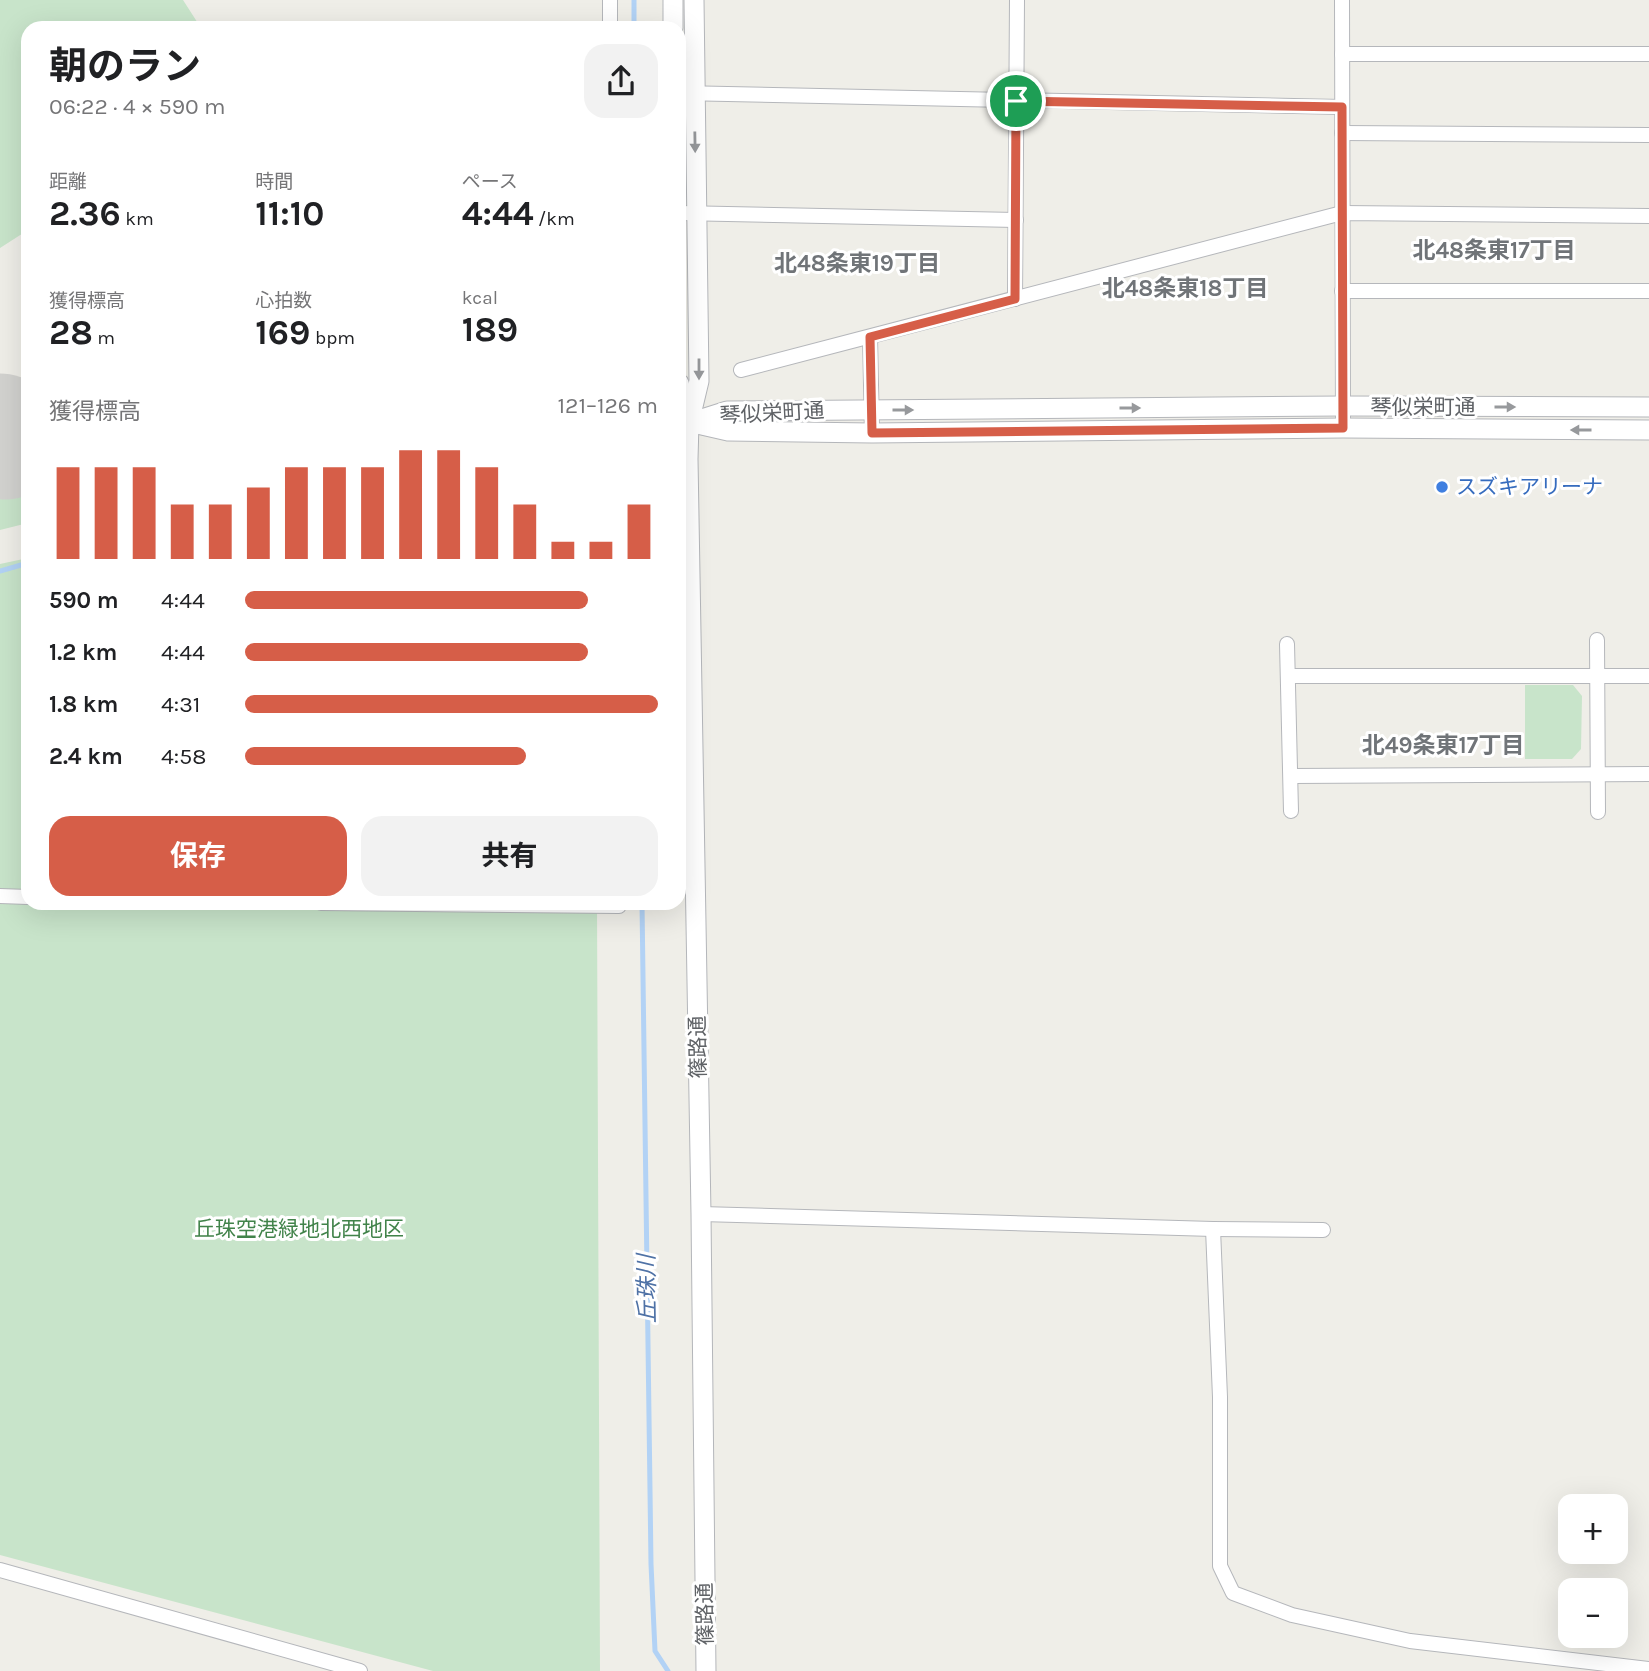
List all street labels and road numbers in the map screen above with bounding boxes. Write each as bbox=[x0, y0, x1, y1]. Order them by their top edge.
street label: 琴似栄町通 bbox=[1371, 395, 1476, 419]
street label: 琴似栄町通 bbox=[719, 398, 825, 428]
street label: 篠路通 bbox=[685, 1015, 711, 1079]
street label: 篠路通 bbox=[692, 1582, 718, 1646]

